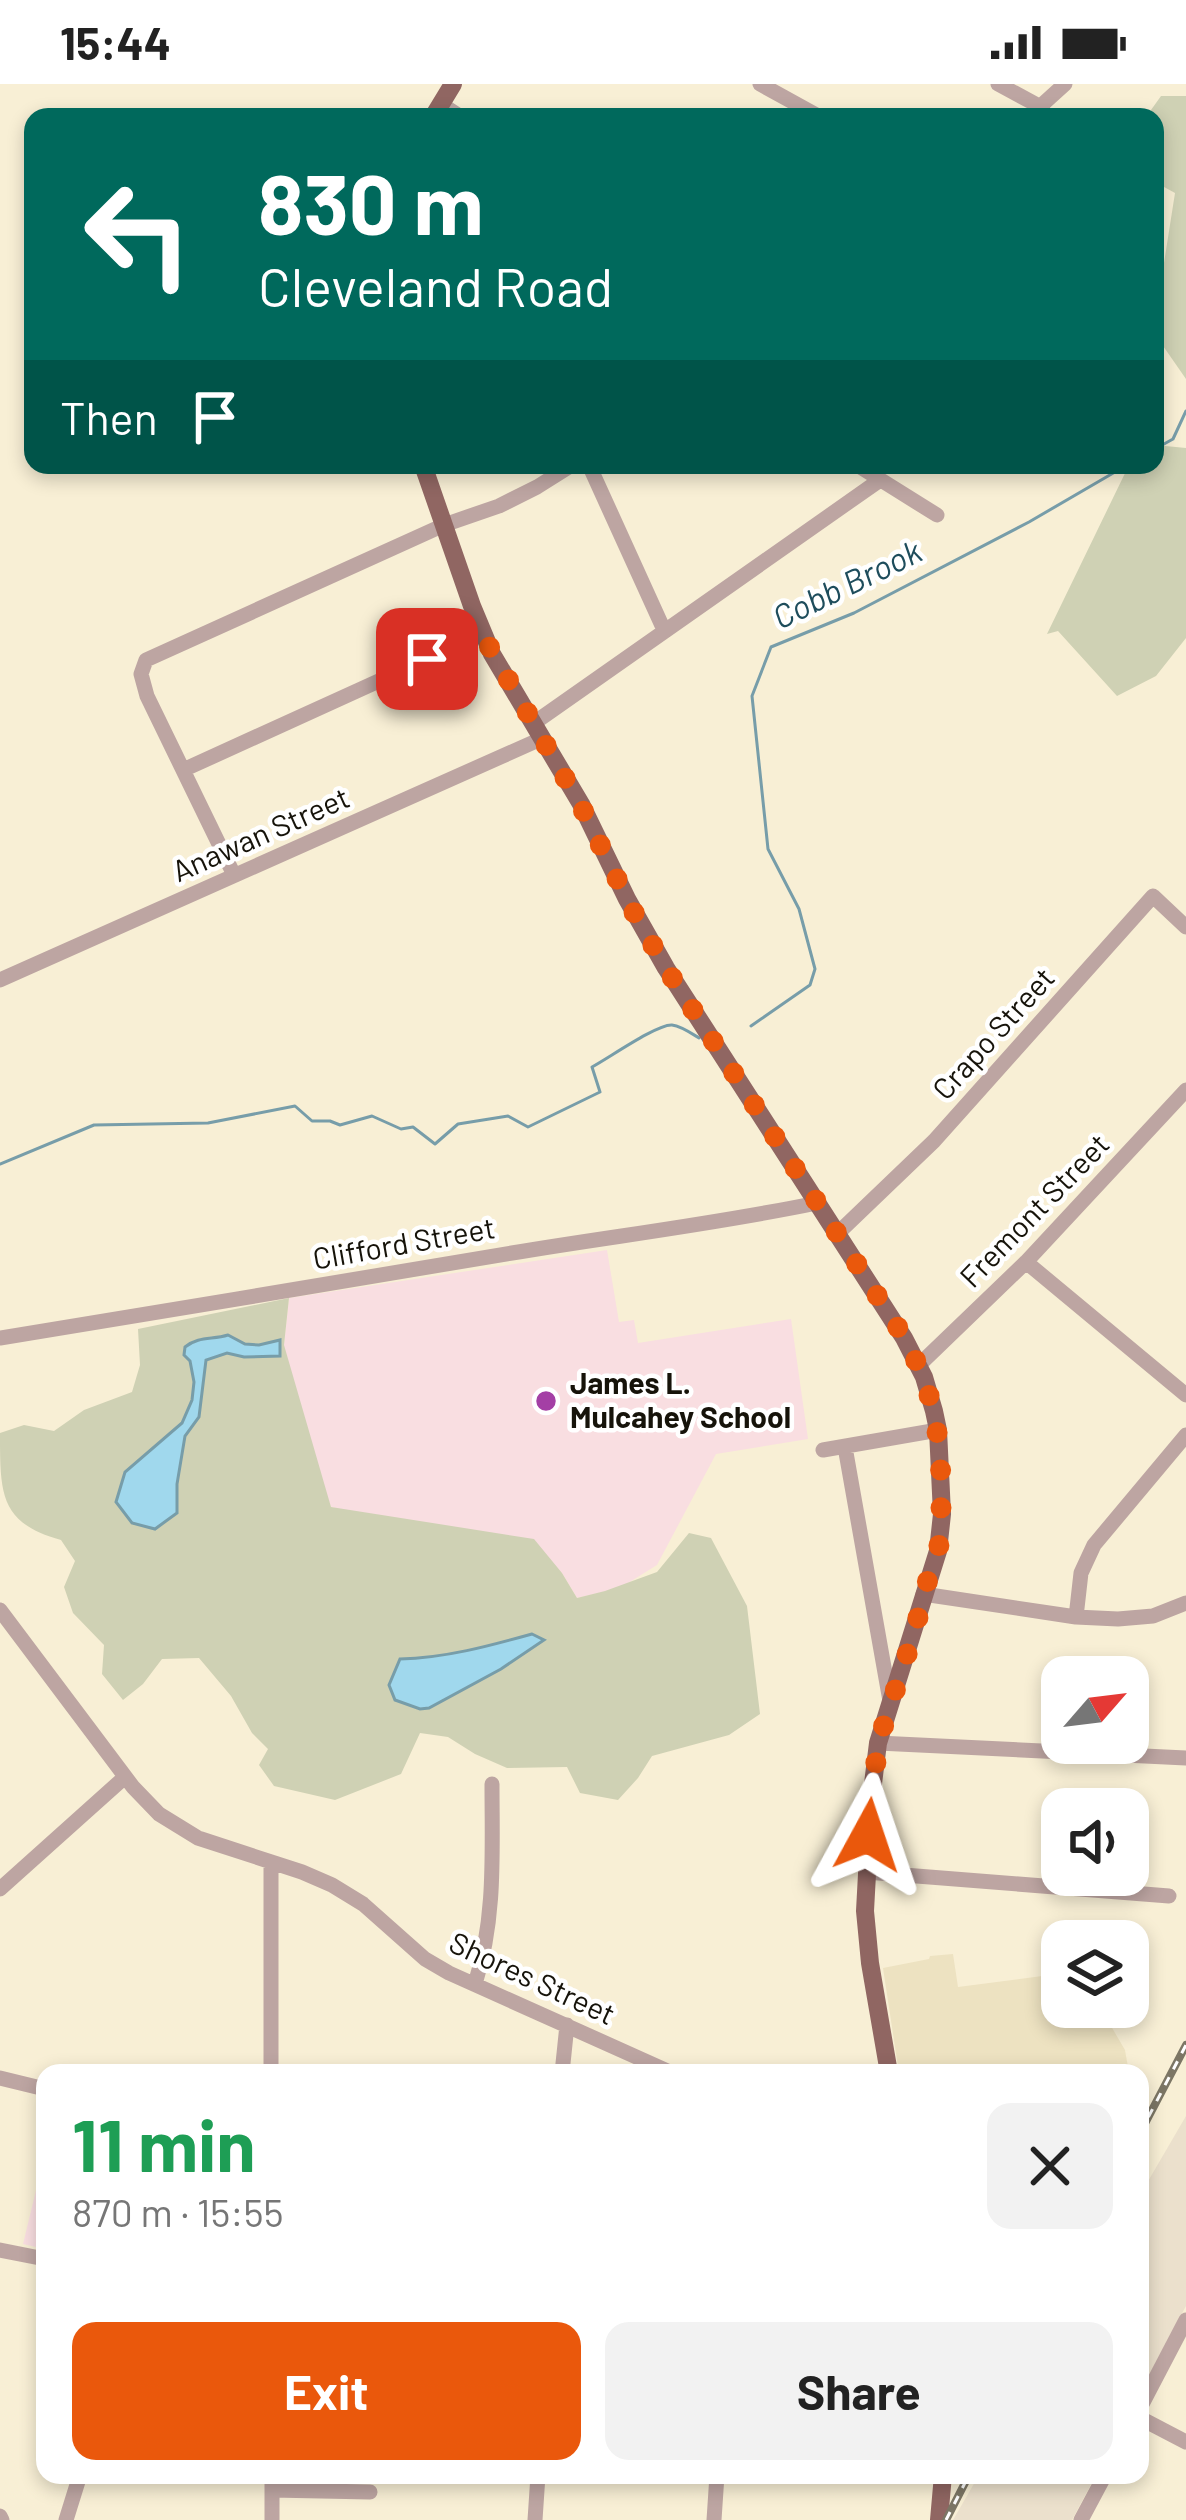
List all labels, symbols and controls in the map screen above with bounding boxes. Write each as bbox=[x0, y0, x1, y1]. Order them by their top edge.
text: 15:44 bbox=[60, 15, 171, 69]
text: 830 m bbox=[258, 151, 484, 252]
icon: left bbox=[60, 156, 216, 312]
text: Cleveland Road bbox=[258, 253, 613, 318]
icon: arrive bbox=[182, 384, 248, 450]
text: Then bbox=[60, 390, 158, 444]
water label: Cobb Brook bbox=[766, 530, 928, 636]
pin bbox=[376, 608, 478, 710]
icon: arrive bbox=[394, 626, 460, 692]
street label: Anawan Street bbox=[166, 778, 354, 888]
street label: Crapo Street bbox=[924, 959, 1061, 1106]
street label: Fremont Street bbox=[951, 1125, 1116, 1294]
street label: Clifford Street bbox=[310, 1208, 497, 1276]
place label: James L. Mulcahey School bbox=[570, 1364, 791, 1434]
marker: James L. Mulcahey School bbox=[533, 1388, 559, 1414]
north arrow bbox=[1041, 1656, 1149, 1764]
map controls bbox=[1041, 1656, 1149, 2028]
position arrow bbox=[805, 1772, 931, 1898]
button: sound bbox=[1041, 1788, 1149, 1896]
button: layers bbox=[1041, 1920, 1149, 2028]
street label: Shores Street bbox=[444, 1923, 621, 2031]
text: 11 min bbox=[72, 2100, 256, 2186]
button: close bbox=[987, 2103, 1113, 2229]
text: 870 m · 15:55 bbox=[72, 2188, 284, 2235]
button: Exit bbox=[72, 2322, 581, 2460]
button: Share bbox=[605, 2322, 1113, 2460]

